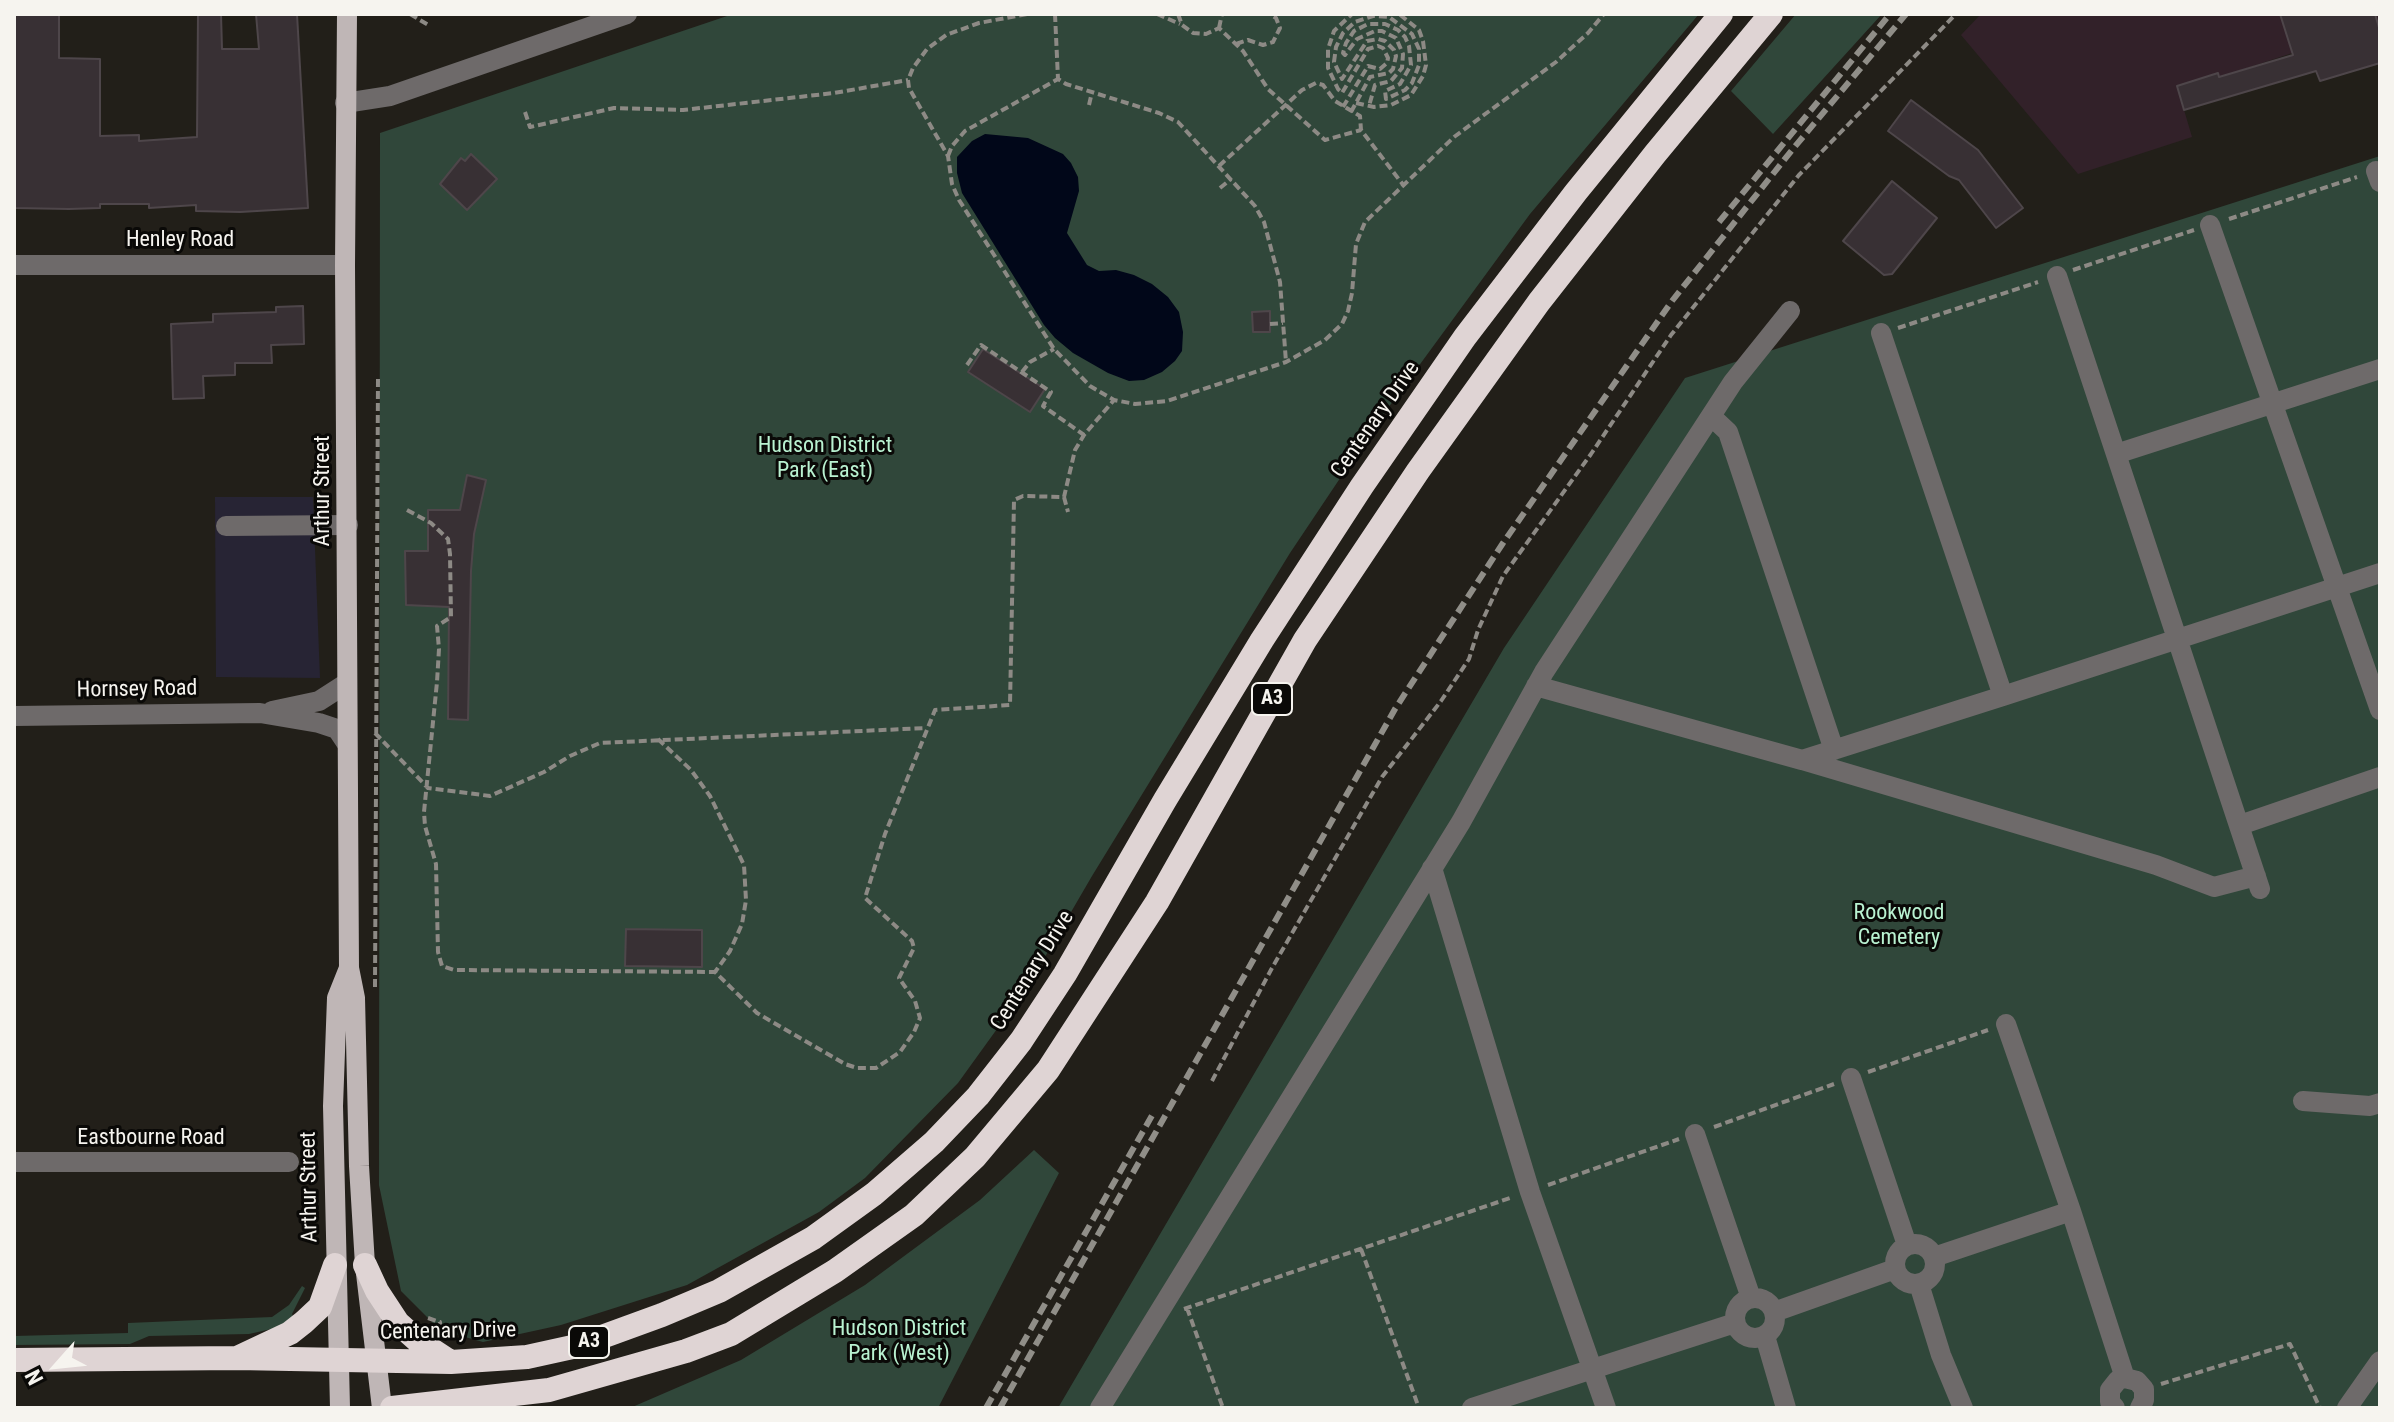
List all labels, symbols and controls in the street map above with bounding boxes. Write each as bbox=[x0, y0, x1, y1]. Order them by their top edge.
street label: Henley Road bbox=[126, 227, 234, 253]
street label: Centenary Drive bbox=[1326, 357, 1426, 483]
park label: Hudson District Park (East) bbox=[758, 433, 892, 484]
street label: Arthur Street bbox=[310, 436, 336, 546]
street label: Hornsey Road bbox=[76, 676, 198, 704]
road number: A3 bbox=[1252, 683, 1292, 715]
park label: Rookwood Cemetery bbox=[1854, 900, 1944, 952]
street label: Centenary Drive bbox=[986, 906, 1080, 1036]
street label: Eastbourne Road bbox=[77, 1125, 225, 1151]
street label: Arthur Street bbox=[296, 1131, 324, 1243]
park label: Hudson District Park (West) bbox=[832, 1316, 966, 1368]
street label: Centenary Drive bbox=[380, 1318, 516, 1346]
north arrow bbox=[16, 1326, 96, 1406]
road number: A3 bbox=[569, 1326, 609, 1358]
text: N bbox=[20, 1365, 48, 1389]

